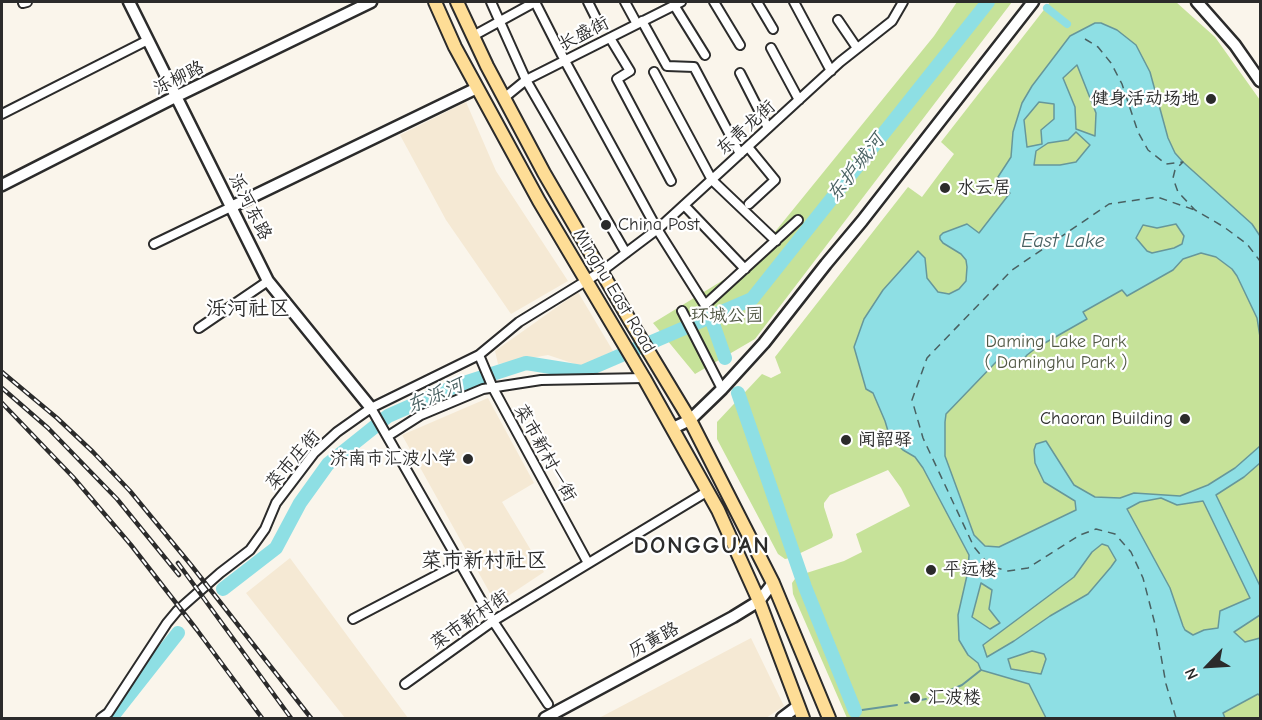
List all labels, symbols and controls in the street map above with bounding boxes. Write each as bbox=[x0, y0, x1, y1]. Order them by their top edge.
street label: 长盛街 bbox=[555, 12, 613, 56]
street label: 泺柳路 bbox=[150, 56, 208, 100]
place label: 健身活动场地 bbox=[1091, 88, 1199, 110]
marker: 健身活动场地 bbox=[1204, 92, 1218, 106]
street label: 东青龙街 bbox=[712, 96, 780, 160]
water label: 东护城河 bbox=[822, 129, 890, 207]
street label: 泺河东路 bbox=[224, 170, 276, 244]
place label: 水云居 bbox=[957, 177, 1011, 199]
marker: 水云居 bbox=[938, 181, 952, 195]
place label: China Post bbox=[618, 214, 699, 236]
marker: China Post bbox=[599, 218, 613, 232]
street label: Minghu East Road bbox=[568, 225, 660, 357]
water label: East Lake bbox=[1021, 229, 1105, 253]
district label: 泺河社区 bbox=[206, 296, 290, 322]
park label: 环城公园 bbox=[691, 305, 763, 327]
park label: Daming Lake Park ( Daminghu Park ) bbox=[985, 331, 1127, 374]
water label: 东泺河 bbox=[403, 373, 467, 419]
street label: 菜市新村一街 bbox=[509, 401, 581, 505]
place label: Chaoran Building bbox=[1040, 408, 1173, 430]
marker: Chaoran Building bbox=[1178, 412, 1192, 426]
street label: 菜市庄街 bbox=[261, 426, 325, 494]
place label: 闻韶驿 bbox=[858, 429, 912, 451]
marker: 闻韶驿 bbox=[839, 433, 853, 447]
place label: 济南市汇波小学 bbox=[330, 448, 456, 470]
marker: 济南市汇波小学 bbox=[461, 452, 475, 466]
district label: DONGGUAN bbox=[634, 532, 770, 560]
district label: 菜市新村社区 bbox=[421, 548, 547, 574]
place label: 平远楼 bbox=[943, 559, 997, 581]
marker: 平远楼 bbox=[924, 563, 938, 577]
street label: 菜市新村街 bbox=[427, 586, 513, 654]
street label: 历黄路 bbox=[625, 618, 683, 662]
north arrow bbox=[1178, 636, 1238, 696]
text: N bbox=[1181, 665, 1202, 682]
place label: 汇波楼 bbox=[927, 687, 981, 709]
marker: 汇波楼 bbox=[908, 691, 922, 705]

